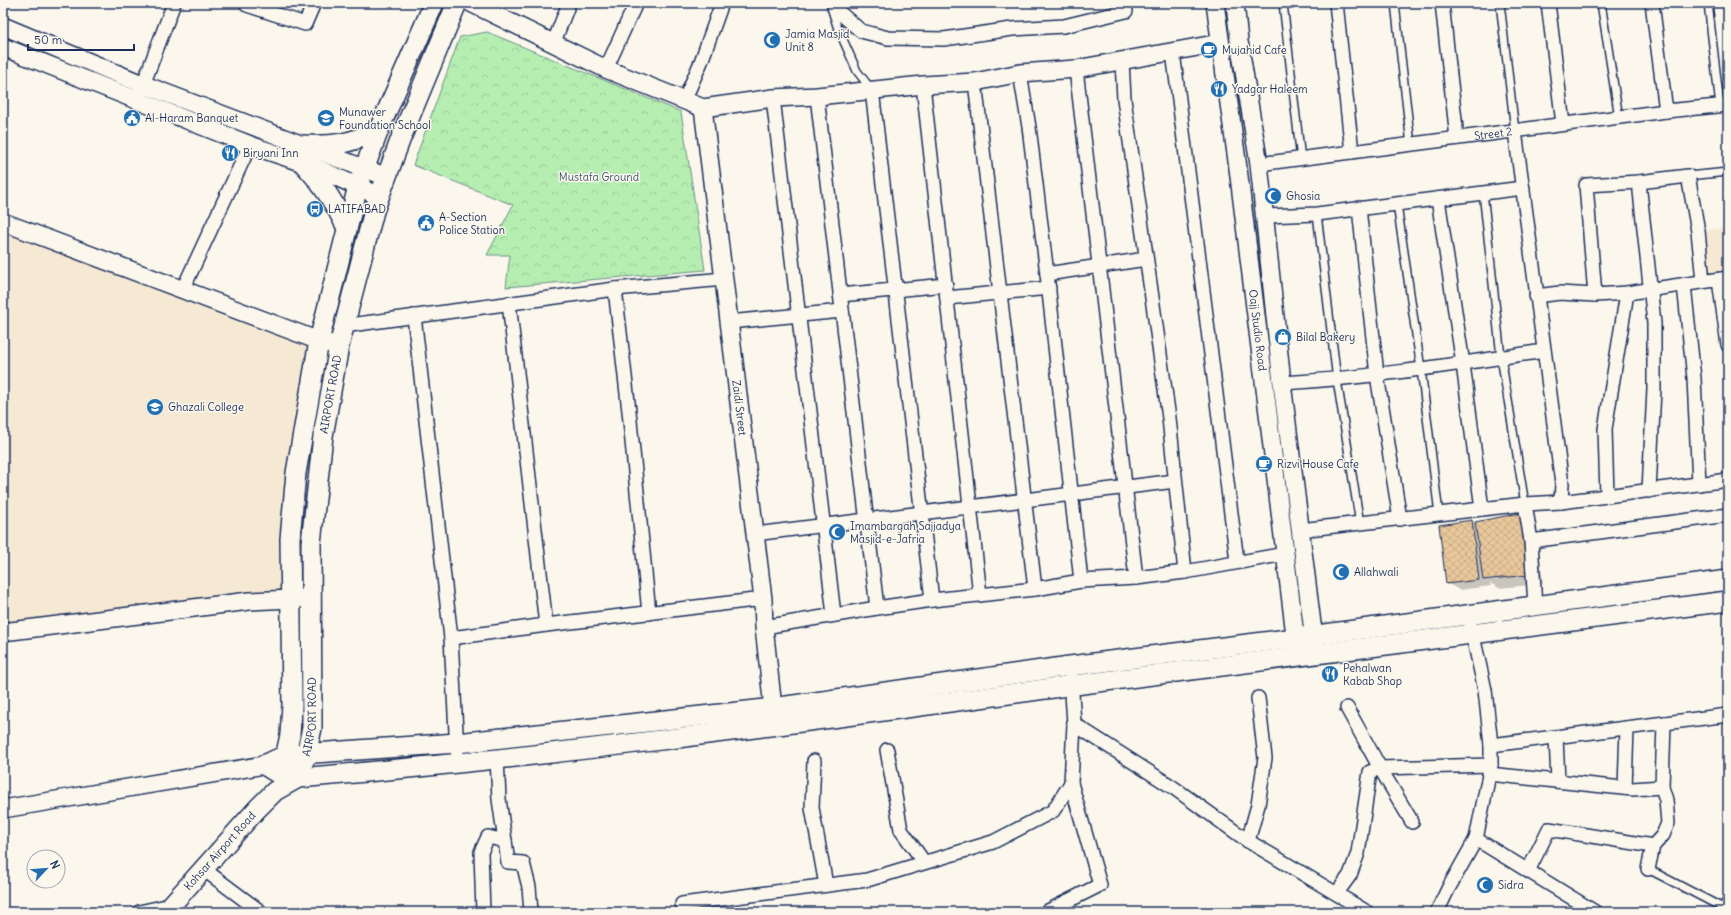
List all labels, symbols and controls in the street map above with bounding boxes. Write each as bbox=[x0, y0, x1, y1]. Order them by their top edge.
scale bar bbox=[28, 26, 134, 52]
place label: Jamia Masjid Unit 8 bbox=[785, 27, 850, 54]
mosque icon: Jamia Masjid Unit 8 bbox=[762, 30, 782, 50]
text: 50 m bbox=[34, 32, 63, 47]
cafe icon: Mujahid Cafe bbox=[1199, 40, 1219, 60]
place label: Mujahid Cafe bbox=[1222, 43, 1287, 57]
restaurant icon: Yadgar Haleem bbox=[1209, 79, 1229, 99]
place label: Yadgar Haleem bbox=[1232, 82, 1308, 96]
place label: Munawer Foundation School bbox=[339, 105, 431, 132]
public building icon: Al-Haram Banquet bbox=[122, 108, 142, 128]
school or university icon: Munawer Foundation School bbox=[316, 108, 336, 128]
place label: Al-Haram Banquet bbox=[145, 111, 239, 125]
street label: Street 2 bbox=[1473, 124, 1513, 143]
restaurant icon: Biryani Inn bbox=[220, 143, 240, 163]
place label: Biryani Inn bbox=[243, 146, 299, 160]
park label: Mustafa Ground bbox=[559, 170, 640, 184]
mosque icon: Ghosia bbox=[1263, 186, 1283, 206]
place label: Ghosia bbox=[1286, 189, 1320, 203]
bus stop icon: LATIFABAD bbox=[305, 199, 325, 219]
place label: LATIFABAD bbox=[328, 202, 386, 216]
place label: A-Section Police Station bbox=[439, 210, 505, 237]
public building icon: A-Section Police Station bbox=[416, 213, 436, 233]
street label: Oajj Studio Road bbox=[1246, 289, 1270, 372]
shop icon: Bilal Bakery bbox=[1273, 327, 1293, 347]
place label: Bilal Bakery bbox=[1296, 330, 1355, 344]
street label: AIRPORT ROAD bbox=[317, 354, 344, 435]
street label: Zaidi Street bbox=[729, 379, 750, 437]
school or university icon: Ghazali College bbox=[145, 397, 165, 417]
place label: Ghazali College bbox=[168, 400, 244, 414]
cafe icon: Rizvi House Cafe bbox=[1254, 454, 1274, 474]
place label: Rizvi House Cafe bbox=[1277, 457, 1359, 471]
place label: Imambargah Sajjadya Masjid-e-Jafria bbox=[850, 519, 961, 546]
mosque icon: Imambargah Sajjadya Masjid-e-Jafria bbox=[827, 522, 847, 542]
mosque icon: Allahwali bbox=[1331, 562, 1351, 582]
place label: Allahwali bbox=[1354, 565, 1398, 579]
place label: Pehalwan Kabab Shop bbox=[1343, 661, 1402, 688]
restaurant icon: Pehalwan Kabab Shop bbox=[1320, 664, 1340, 684]
street label: AIRPORT ROAD bbox=[299, 677, 319, 758]
street label: Kohsar Airport Road bbox=[181, 808, 259, 893]
north arrow bbox=[26, 849, 66, 889]
text: N bbox=[47, 858, 63, 871]
mosque icon: Sidra bbox=[1475, 875, 1495, 895]
place label: Sidra bbox=[1498, 878, 1524, 892]

